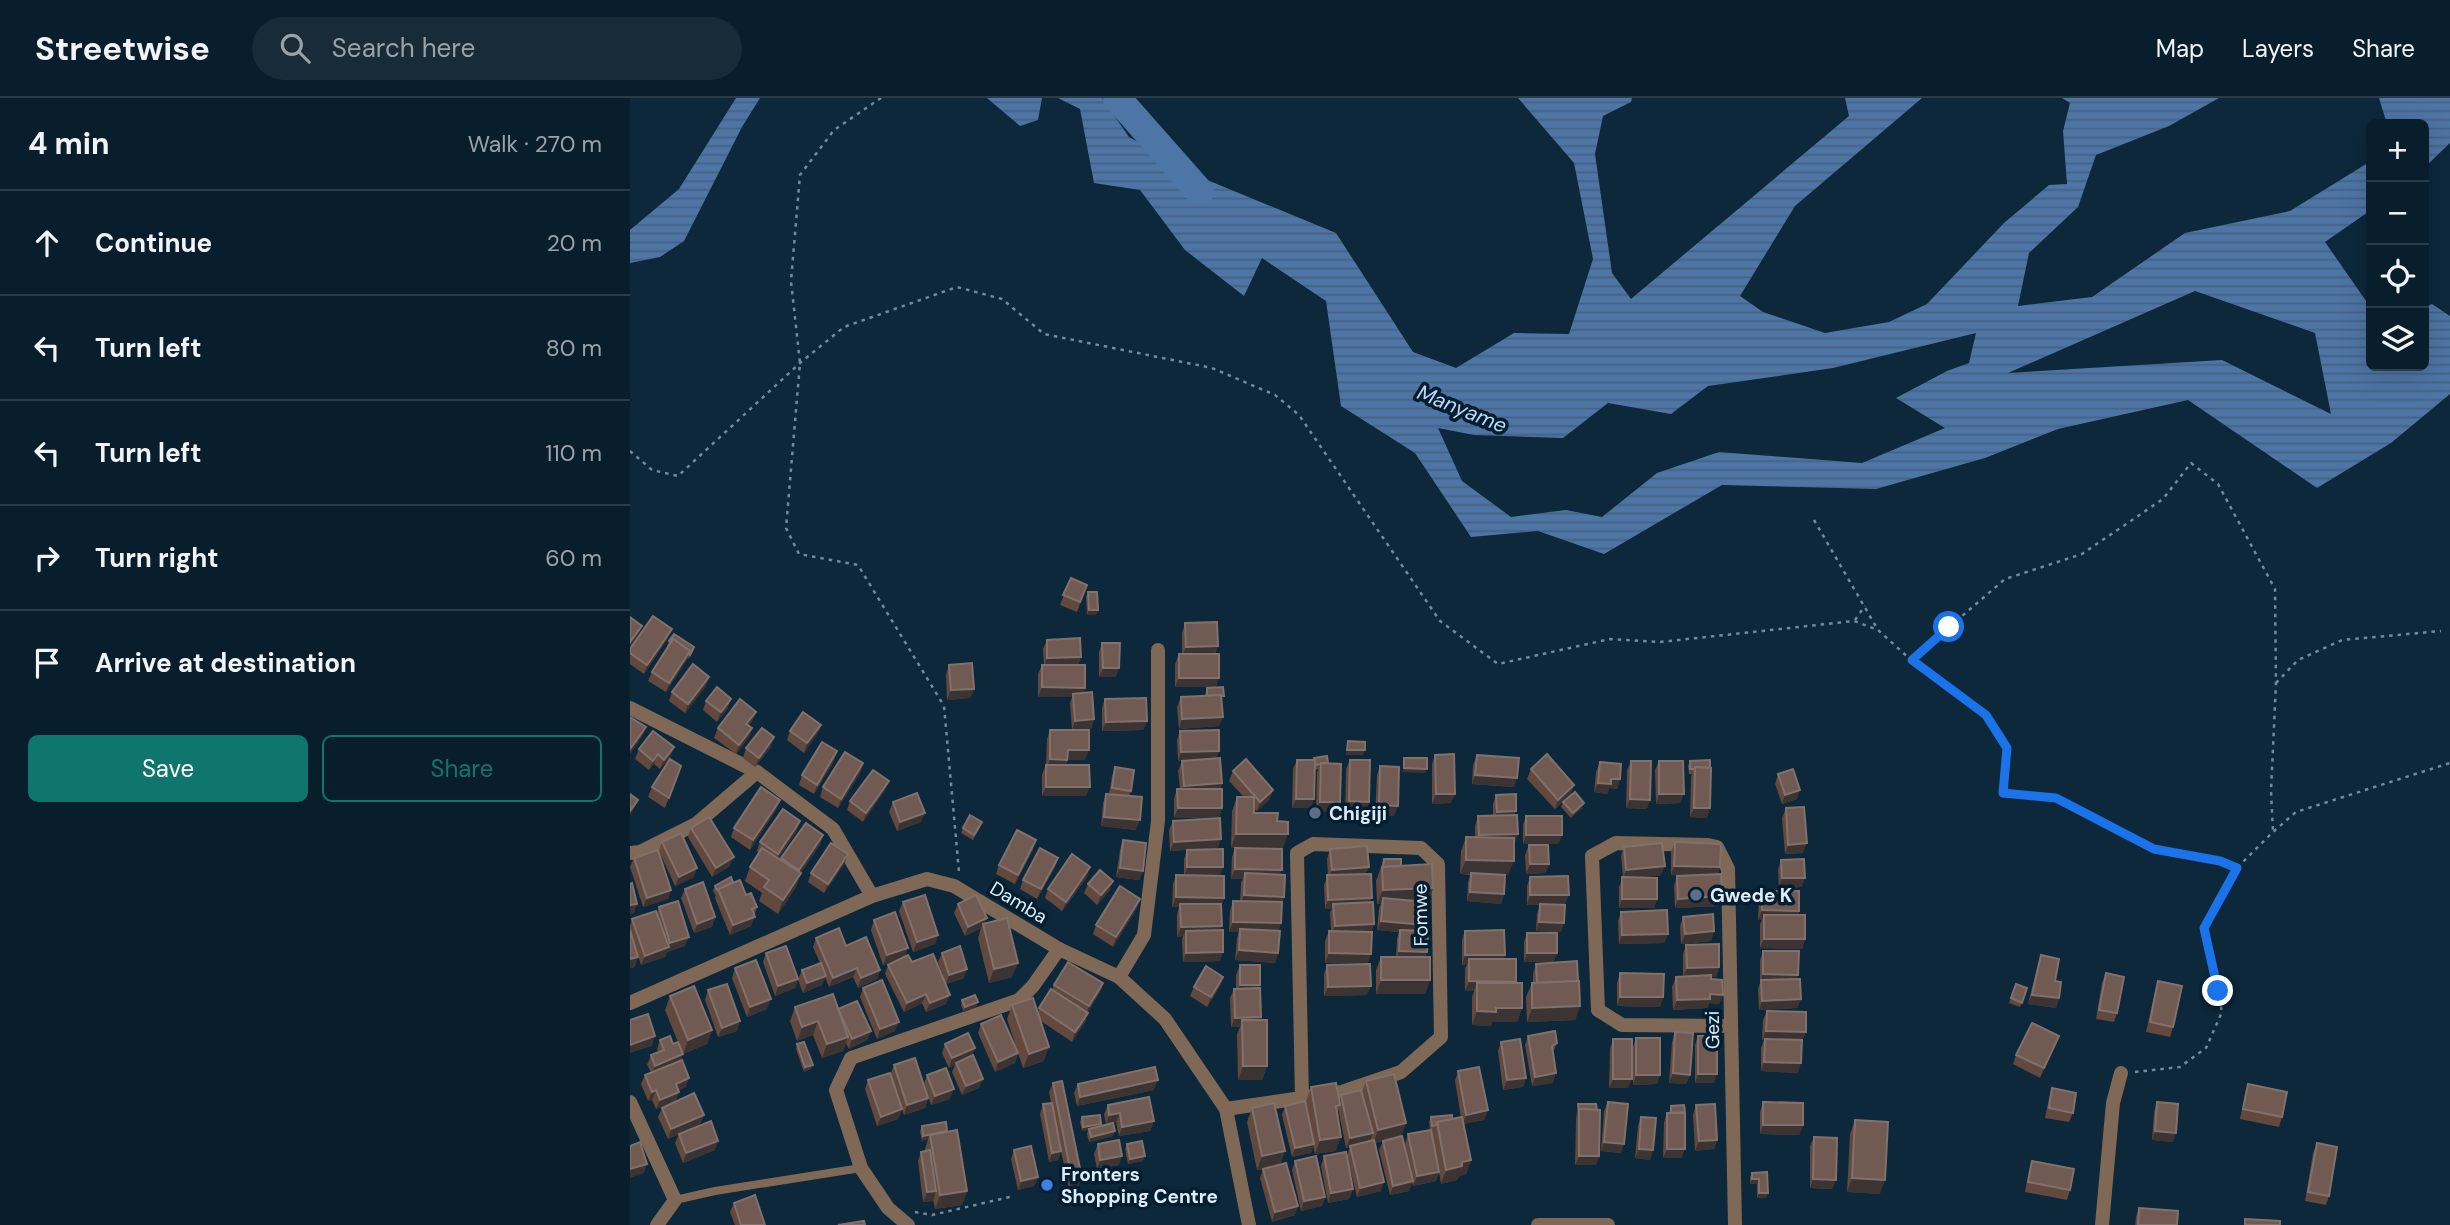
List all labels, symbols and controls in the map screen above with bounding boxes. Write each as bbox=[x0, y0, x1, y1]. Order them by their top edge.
search box bbox=[252, 17, 742, 80]
text: Streetwise bbox=[35, 27, 210, 70]
icon: search bbox=[276, 29, 314, 67]
text: Search here bbox=[332, 31, 475, 65]
text: Map bbox=[2156, 33, 2204, 64]
text: Layers bbox=[2242, 33, 2314, 64]
text: Share bbox=[2352, 33, 2415, 64]
map controls bbox=[2366, 119, 2429, 371]
button: + bbox=[2366, 119, 2429, 182]
text: 4 min bbox=[28, 124, 110, 163]
text: Walk · 270 m bbox=[468, 129, 602, 159]
button: − bbox=[2366, 182, 2429, 245]
icon: ahead bbox=[28, 224, 66, 262]
text: Continue bbox=[95, 226, 212, 260]
text: 20 m bbox=[547, 228, 602, 258]
button: locate bbox=[2366, 245, 2429, 308]
button: layers bbox=[2366, 308, 2429, 371]
icon: left bbox=[28, 329, 66, 367]
text: Turn left bbox=[95, 331, 202, 365]
text: 80 m bbox=[546, 333, 602, 363]
water label: Manyame bbox=[1413, 378, 1511, 440]
icon: left bbox=[28, 434, 66, 472]
text: Turn left bbox=[95, 436, 202, 470]
text: 110 m bbox=[545, 438, 602, 468]
icon: right bbox=[28, 539, 66, 577]
text: Turn right bbox=[95, 541, 219, 575]
text: 60 m bbox=[545, 543, 602, 573]
route start bbox=[1933, 611, 1964, 642]
icon: arrive bbox=[28, 644, 66, 682]
text: Arrive at destination bbox=[95, 646, 356, 680]
button: Save bbox=[28, 735, 308, 802]
button: Share bbox=[322, 735, 602, 802]
place label: Chigiji bbox=[1329, 801, 1387, 826]
marker: Chigiji bbox=[1307, 805, 1323, 821]
street label: Damba bbox=[985, 876, 1052, 929]
street label: Fomwe bbox=[1407, 883, 1434, 947]
place label: Gwede K bbox=[1710, 883, 1792, 908]
marker: Gwede K bbox=[1688, 887, 1704, 903]
route end bbox=[2202, 975, 2233, 1006]
street label: Gezi bbox=[1700, 1011, 1725, 1049]
place label: Fronters Shopping Centre bbox=[1061, 1162, 1218, 1209]
marker: Fronters Shopping Centre bbox=[1039, 1177, 1055, 1193]

